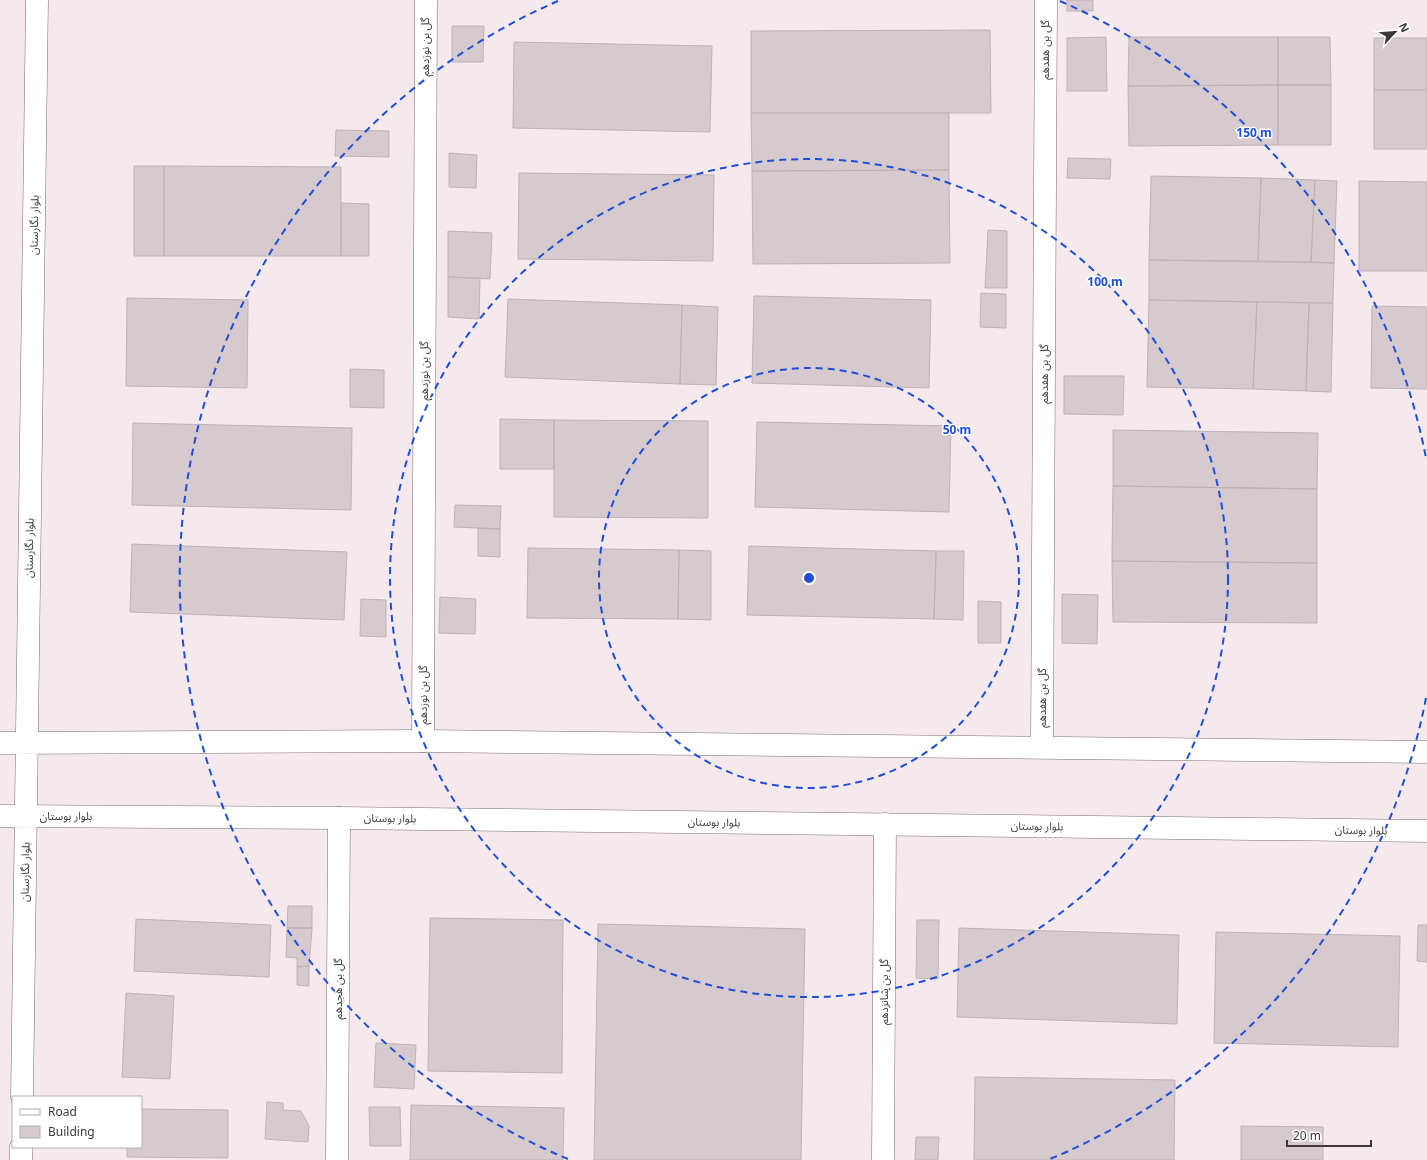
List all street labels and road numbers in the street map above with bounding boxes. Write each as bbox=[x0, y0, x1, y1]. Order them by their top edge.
street label: گل بن نوزدهم bbox=[417, 17, 434, 76]
street label: گل بن هفدهم bbox=[1037, 20, 1054, 80]
street label: بلوار نگارستان bbox=[25, 195, 42, 255]
street label: گل بن نوزدهم bbox=[416, 341, 433, 400]
street label: گل بن هفدهم bbox=[1036, 344, 1053, 404]
street label: بلوار نگارستان bbox=[20, 518, 37, 578]
street label: گل بن نوزدهم bbox=[415, 665, 432, 724]
street label: گل بن هفدهم bbox=[1034, 668, 1051, 728]
street label: بلوار بوستان bbox=[40, 808, 92, 823]
street label: بلوار بوستان bbox=[364, 810, 416, 825]
street label: بلوار بوستان bbox=[688, 814, 740, 829]
street label: بلوار بوستان bbox=[1011, 818, 1063, 833]
street label: بلوار بوستان bbox=[1335, 822, 1387, 837]
street label: بلوار نگارستان bbox=[16, 842, 33, 902]
street label: گل بن هجدهم bbox=[330, 958, 347, 1019]
street label: گل بن شانزدهم bbox=[876, 959, 893, 1025]

